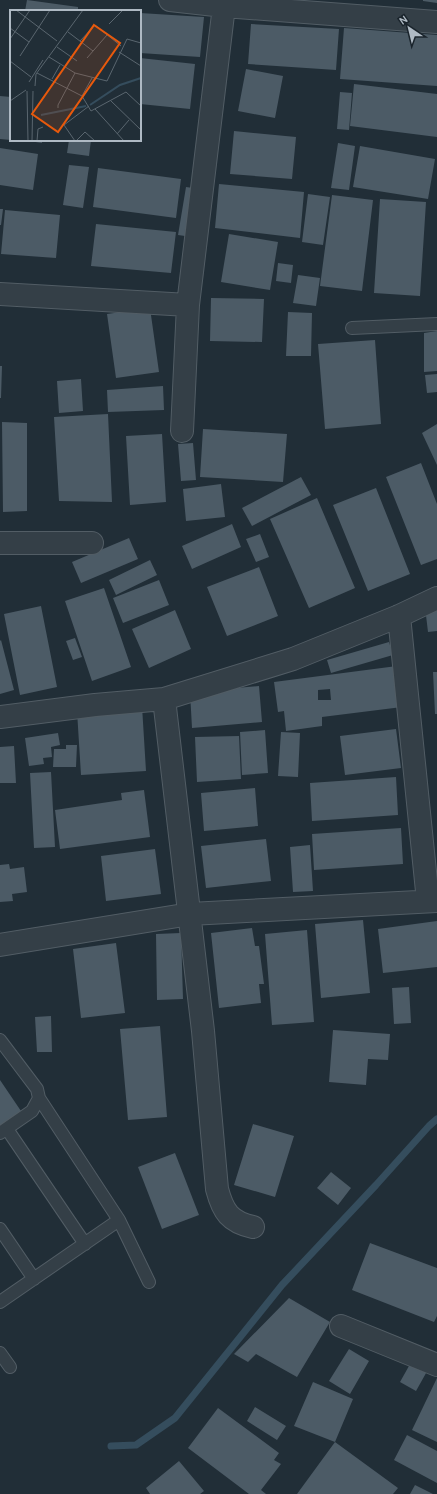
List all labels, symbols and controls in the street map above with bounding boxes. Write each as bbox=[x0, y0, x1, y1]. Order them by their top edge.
north arrow bbox=[389, 8, 429, 48]
inset map bbox=[10, 10, 141, 141]
text: N bbox=[397, 13, 411, 28]

